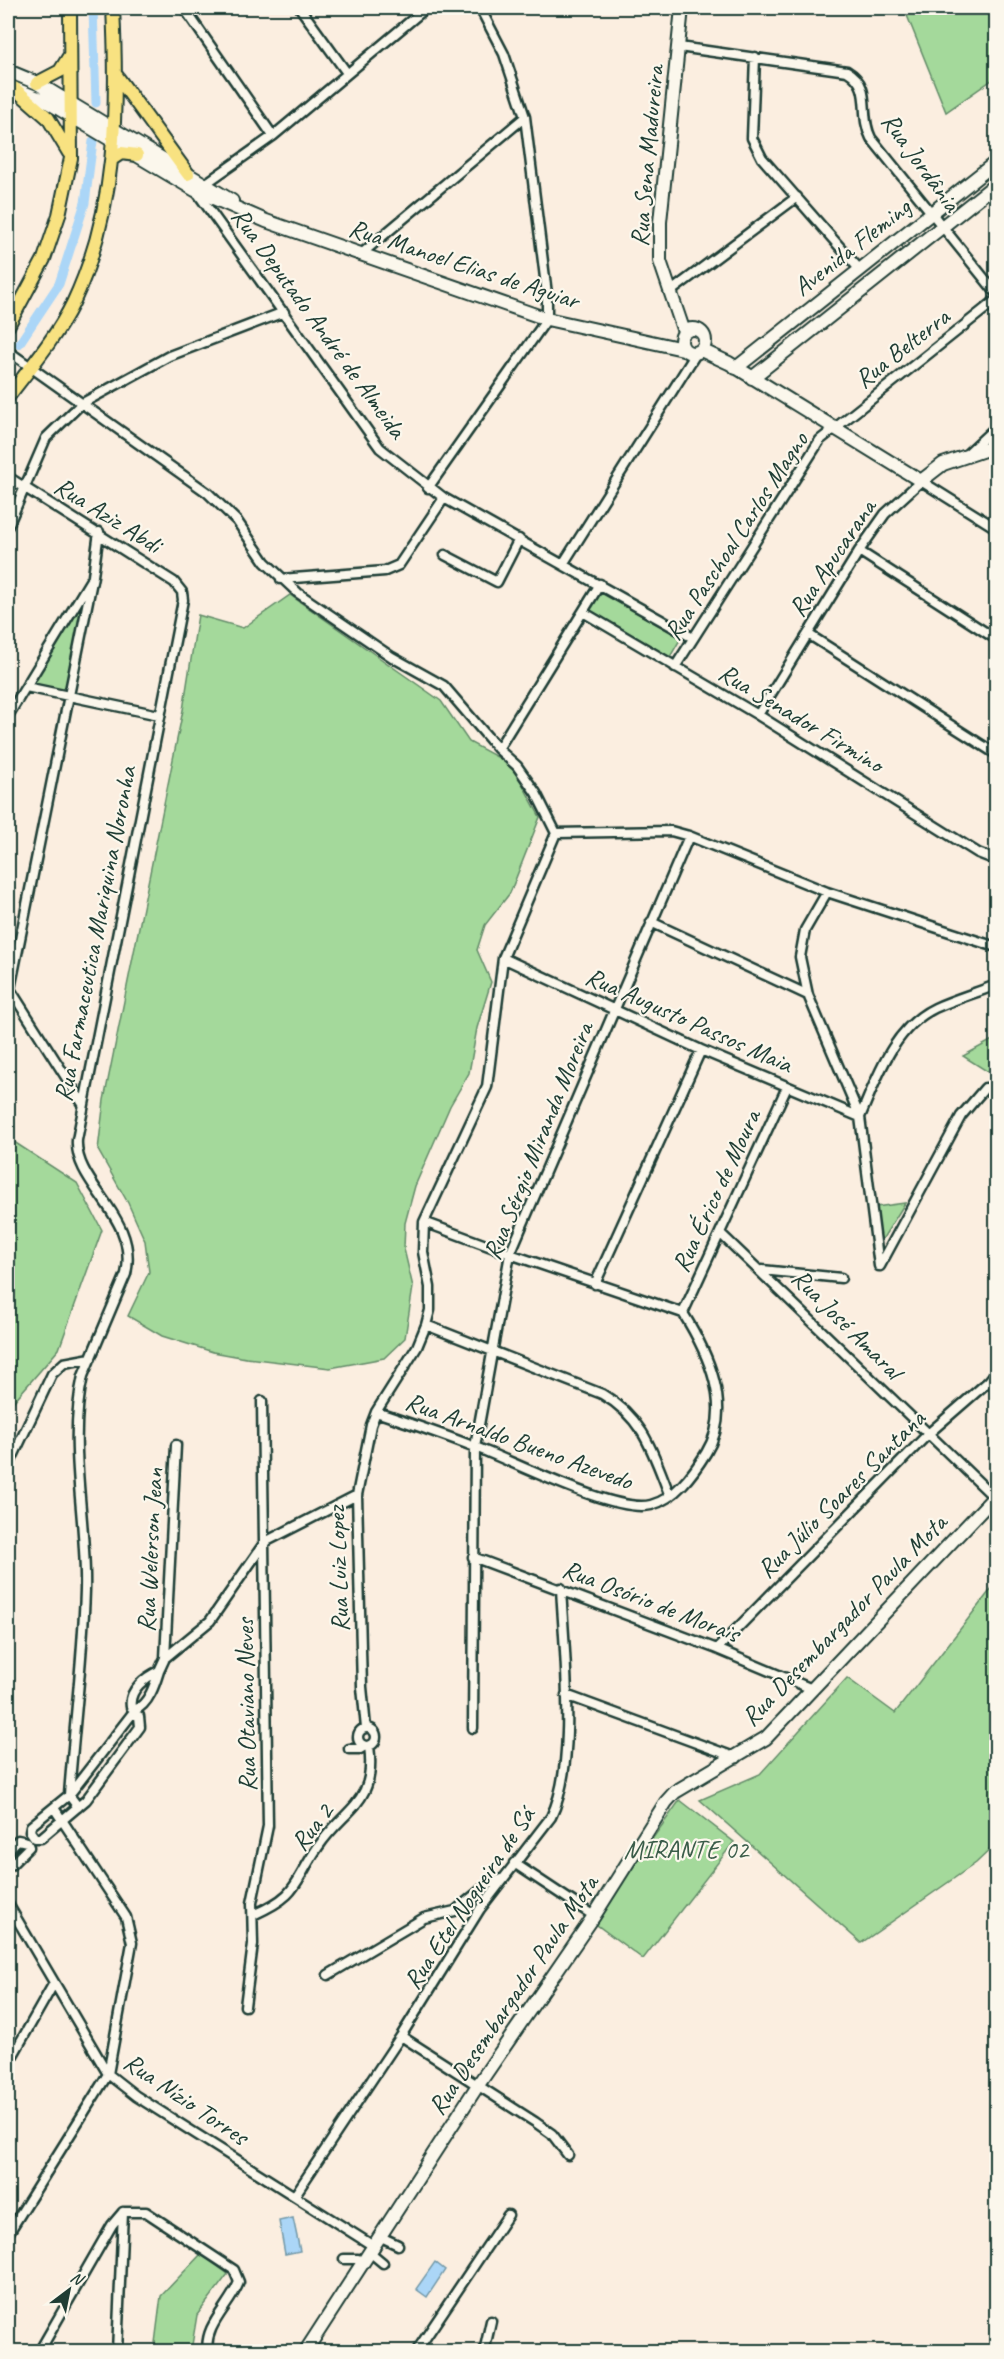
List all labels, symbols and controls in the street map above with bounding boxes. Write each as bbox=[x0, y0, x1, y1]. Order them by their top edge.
street label: Rua Sena Madureira bbox=[623, 62, 672, 248]
street label: Rua Jordânia bbox=[874, 106, 969, 219]
street label: Avenida Fleming bbox=[786, 190, 919, 303]
street label: Rua Deputado André de Almeida bbox=[224, 201, 415, 446]
street label: Rua Manoel Elias de Aguiar bbox=[345, 211, 586, 318]
street label: Rua Belterra bbox=[848, 300, 957, 395]
street label: Rua Paschoal Carlos Magno bbox=[656, 424, 817, 646]
street label: Rua Aziz Abdi bbox=[48, 469, 170, 562]
street label: Rua Apucarana bbox=[781, 491, 885, 623]
street label: Rua Senador Firmino bbox=[713, 656, 892, 782]
street label: Rua Farmaceutica Mariquina Noronha bbox=[46, 762, 144, 1104]
street label: Rua Augusto Passos Maia bbox=[580, 960, 799, 1081]
street label: Rua Sérgio Miranda Moreira bbox=[475, 1015, 602, 1264]
street label: Rua Érico de Moura bbox=[664, 1103, 769, 1277]
street label: Rua José Amaral bbox=[785, 1262, 913, 1390]
street label: Rua Arnaldo Bueno Azevedo bbox=[401, 1385, 639, 1498]
street label: Rua Júlio Soares Santana bbox=[750, 1402, 933, 1585]
street label: Rua Welerson Jean bbox=[129, 1467, 171, 1633]
street label: Rua Luiz Lopez bbox=[319, 1504, 357, 1633]
street label: Rua Desembargador Paula Mota bbox=[734, 1505, 956, 1733]
street label: Rua Osório de Morais bbox=[558, 1552, 746, 1651]
street label: Rua Otaviano Neves bbox=[228, 1616, 264, 1792]
street label: Rua 2 bbox=[283, 1795, 342, 1857]
street label: Rua Etel Nogueira de Sá bbox=[396, 1798, 544, 1996]
park label: MIRANTE 02 bbox=[624, 1833, 750, 1866]
street label: Rua Desembargador Paula Mota bbox=[420, 1867, 607, 2121]
street label: Rua Nízio Torres bbox=[118, 2045, 256, 2154]
north arrow bbox=[39, 2260, 99, 2320]
text: N bbox=[67, 2267, 89, 2291]

